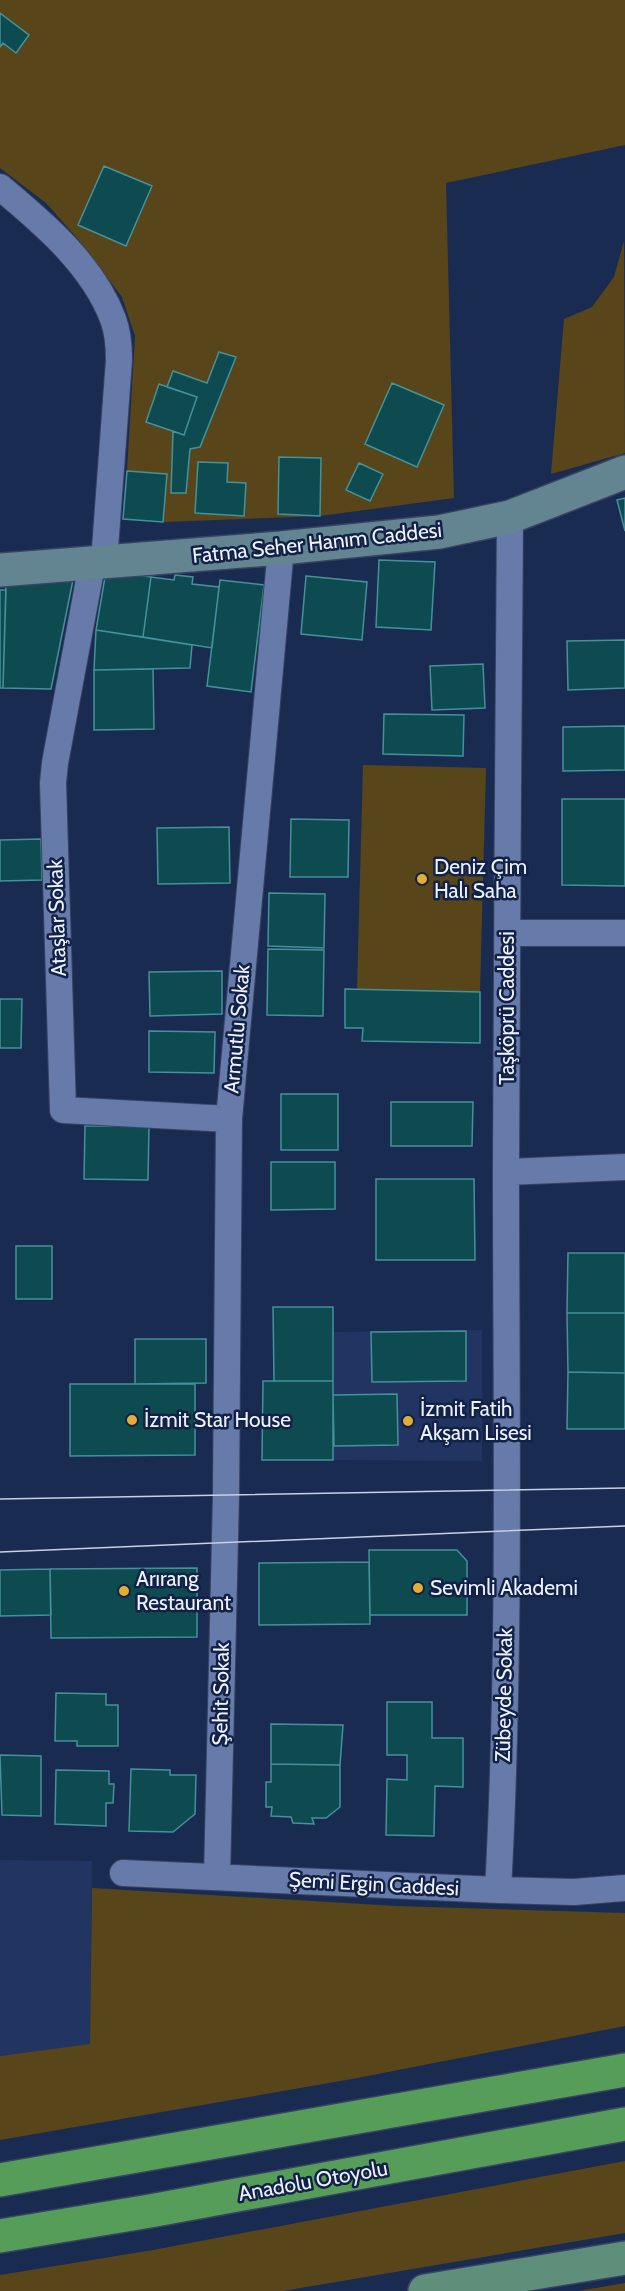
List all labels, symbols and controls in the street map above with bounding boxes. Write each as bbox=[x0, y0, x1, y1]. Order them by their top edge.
street label: Fatma Seher Hanım Caddesi bbox=[191, 517, 443, 568]
place label: Deniz Çim Halı Saha bbox=[434, 854, 527, 903]
street label: Ataşlar Sokak bbox=[42, 858, 71, 977]
marker: Deniz Çim Halı Saha bbox=[415, 872, 429, 886]
street label: Taşköprü Caddesi bbox=[494, 931, 519, 1085]
street label: Armutlu Sokak bbox=[218, 963, 255, 1094]
place label: İzmit Fatih Akşam Lisesi bbox=[420, 1396, 532, 1445]
place label: İzmit Star House bbox=[144, 1407, 291, 1432]
marker: İzmit Star House bbox=[125, 1413, 139, 1427]
marker: İzmit Fatih Akşam Lisesi bbox=[401, 1414, 415, 1428]
place label: Arırang Restaurant bbox=[136, 1566, 231, 1615]
place label: Sevimli Akademi bbox=[430, 1575, 578, 1600]
marker: Sevimli Akademi bbox=[411, 1581, 425, 1595]
marker: Arırang Restaurant bbox=[117, 1584, 131, 1598]
street label: Zübeyde Sokak bbox=[490, 1627, 517, 1762]
street label: Şehit Sokak bbox=[207, 1642, 234, 1746]
street label: Şemi Ergin Caddesi bbox=[288, 1867, 460, 1900]
street label: Anadolu Otoyolu bbox=[236, 2155, 389, 2206]

